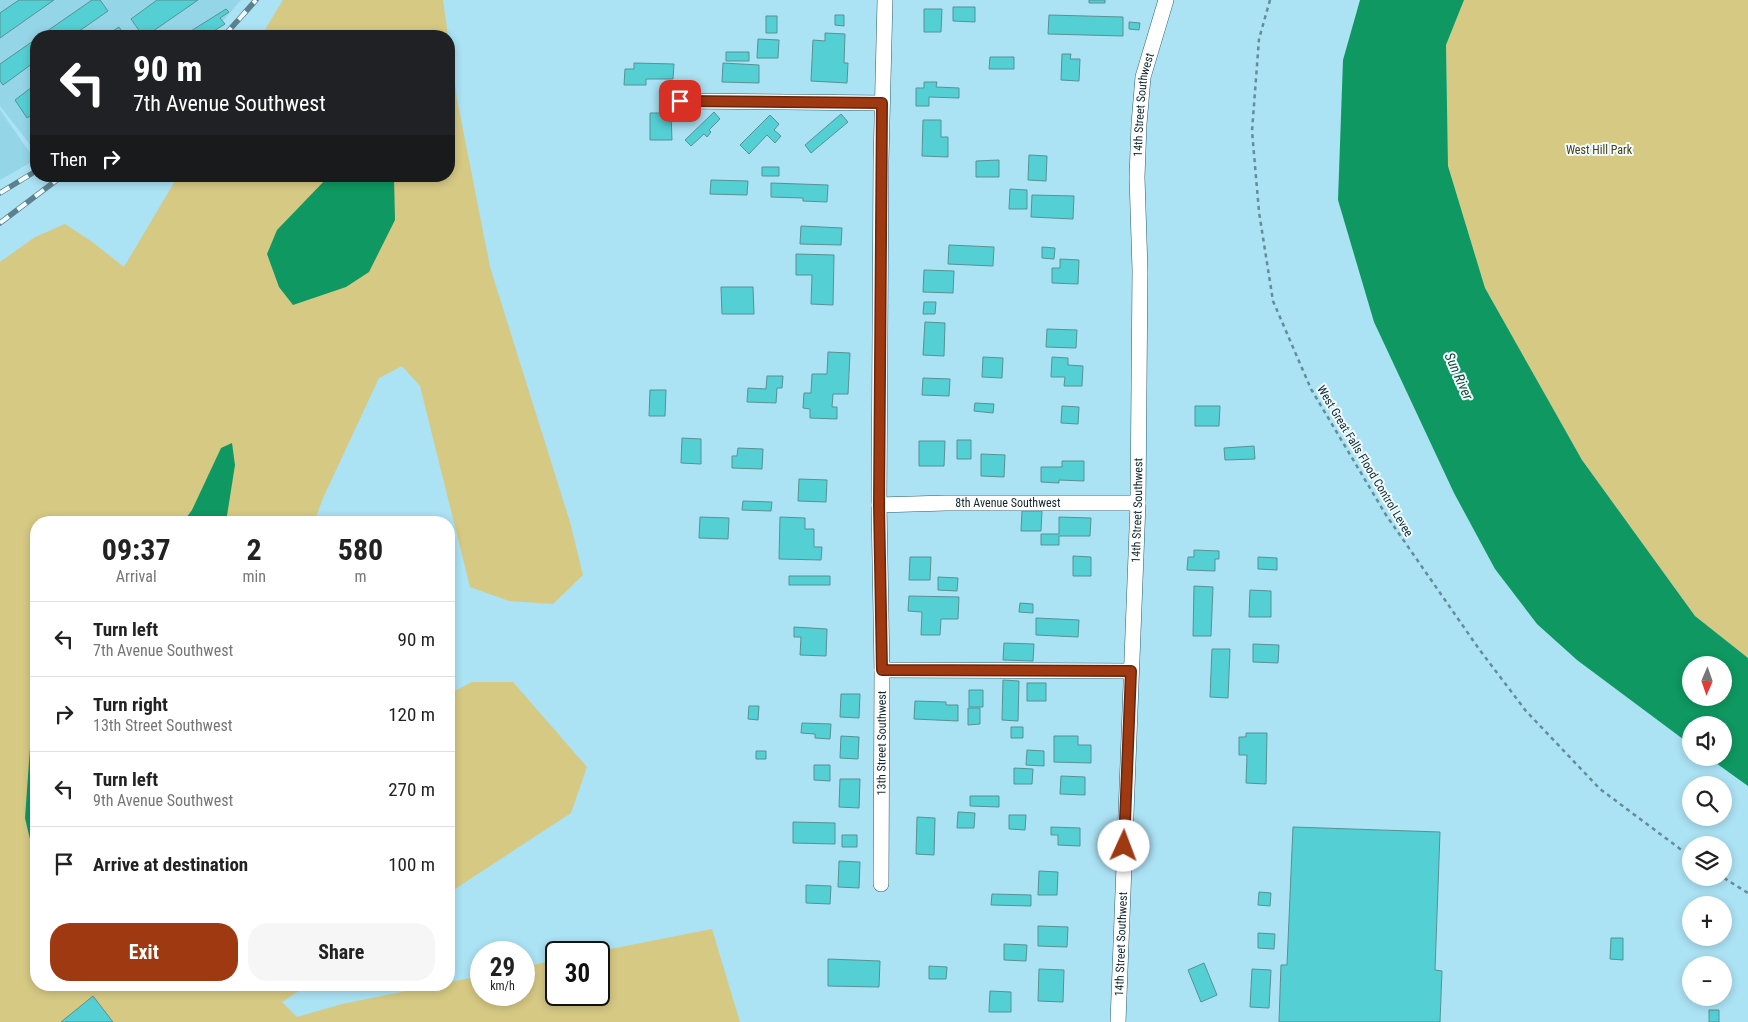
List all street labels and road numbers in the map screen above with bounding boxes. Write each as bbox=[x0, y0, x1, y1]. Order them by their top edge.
street label: 14th Street Southwest bbox=[1131, 51, 1157, 157]
street label: West Great Falls Flood Control Levee bbox=[1314, 383, 1416, 539]
street label: 14th Street Southwest bbox=[1129, 457, 1145, 563]
street label: 8th Avenue Southwest bbox=[955, 496, 1061, 510]
street label: 13th Street Southwest bbox=[874, 690, 889, 795]
street label: 14th Street Southwest bbox=[1112, 891, 1130, 997]

